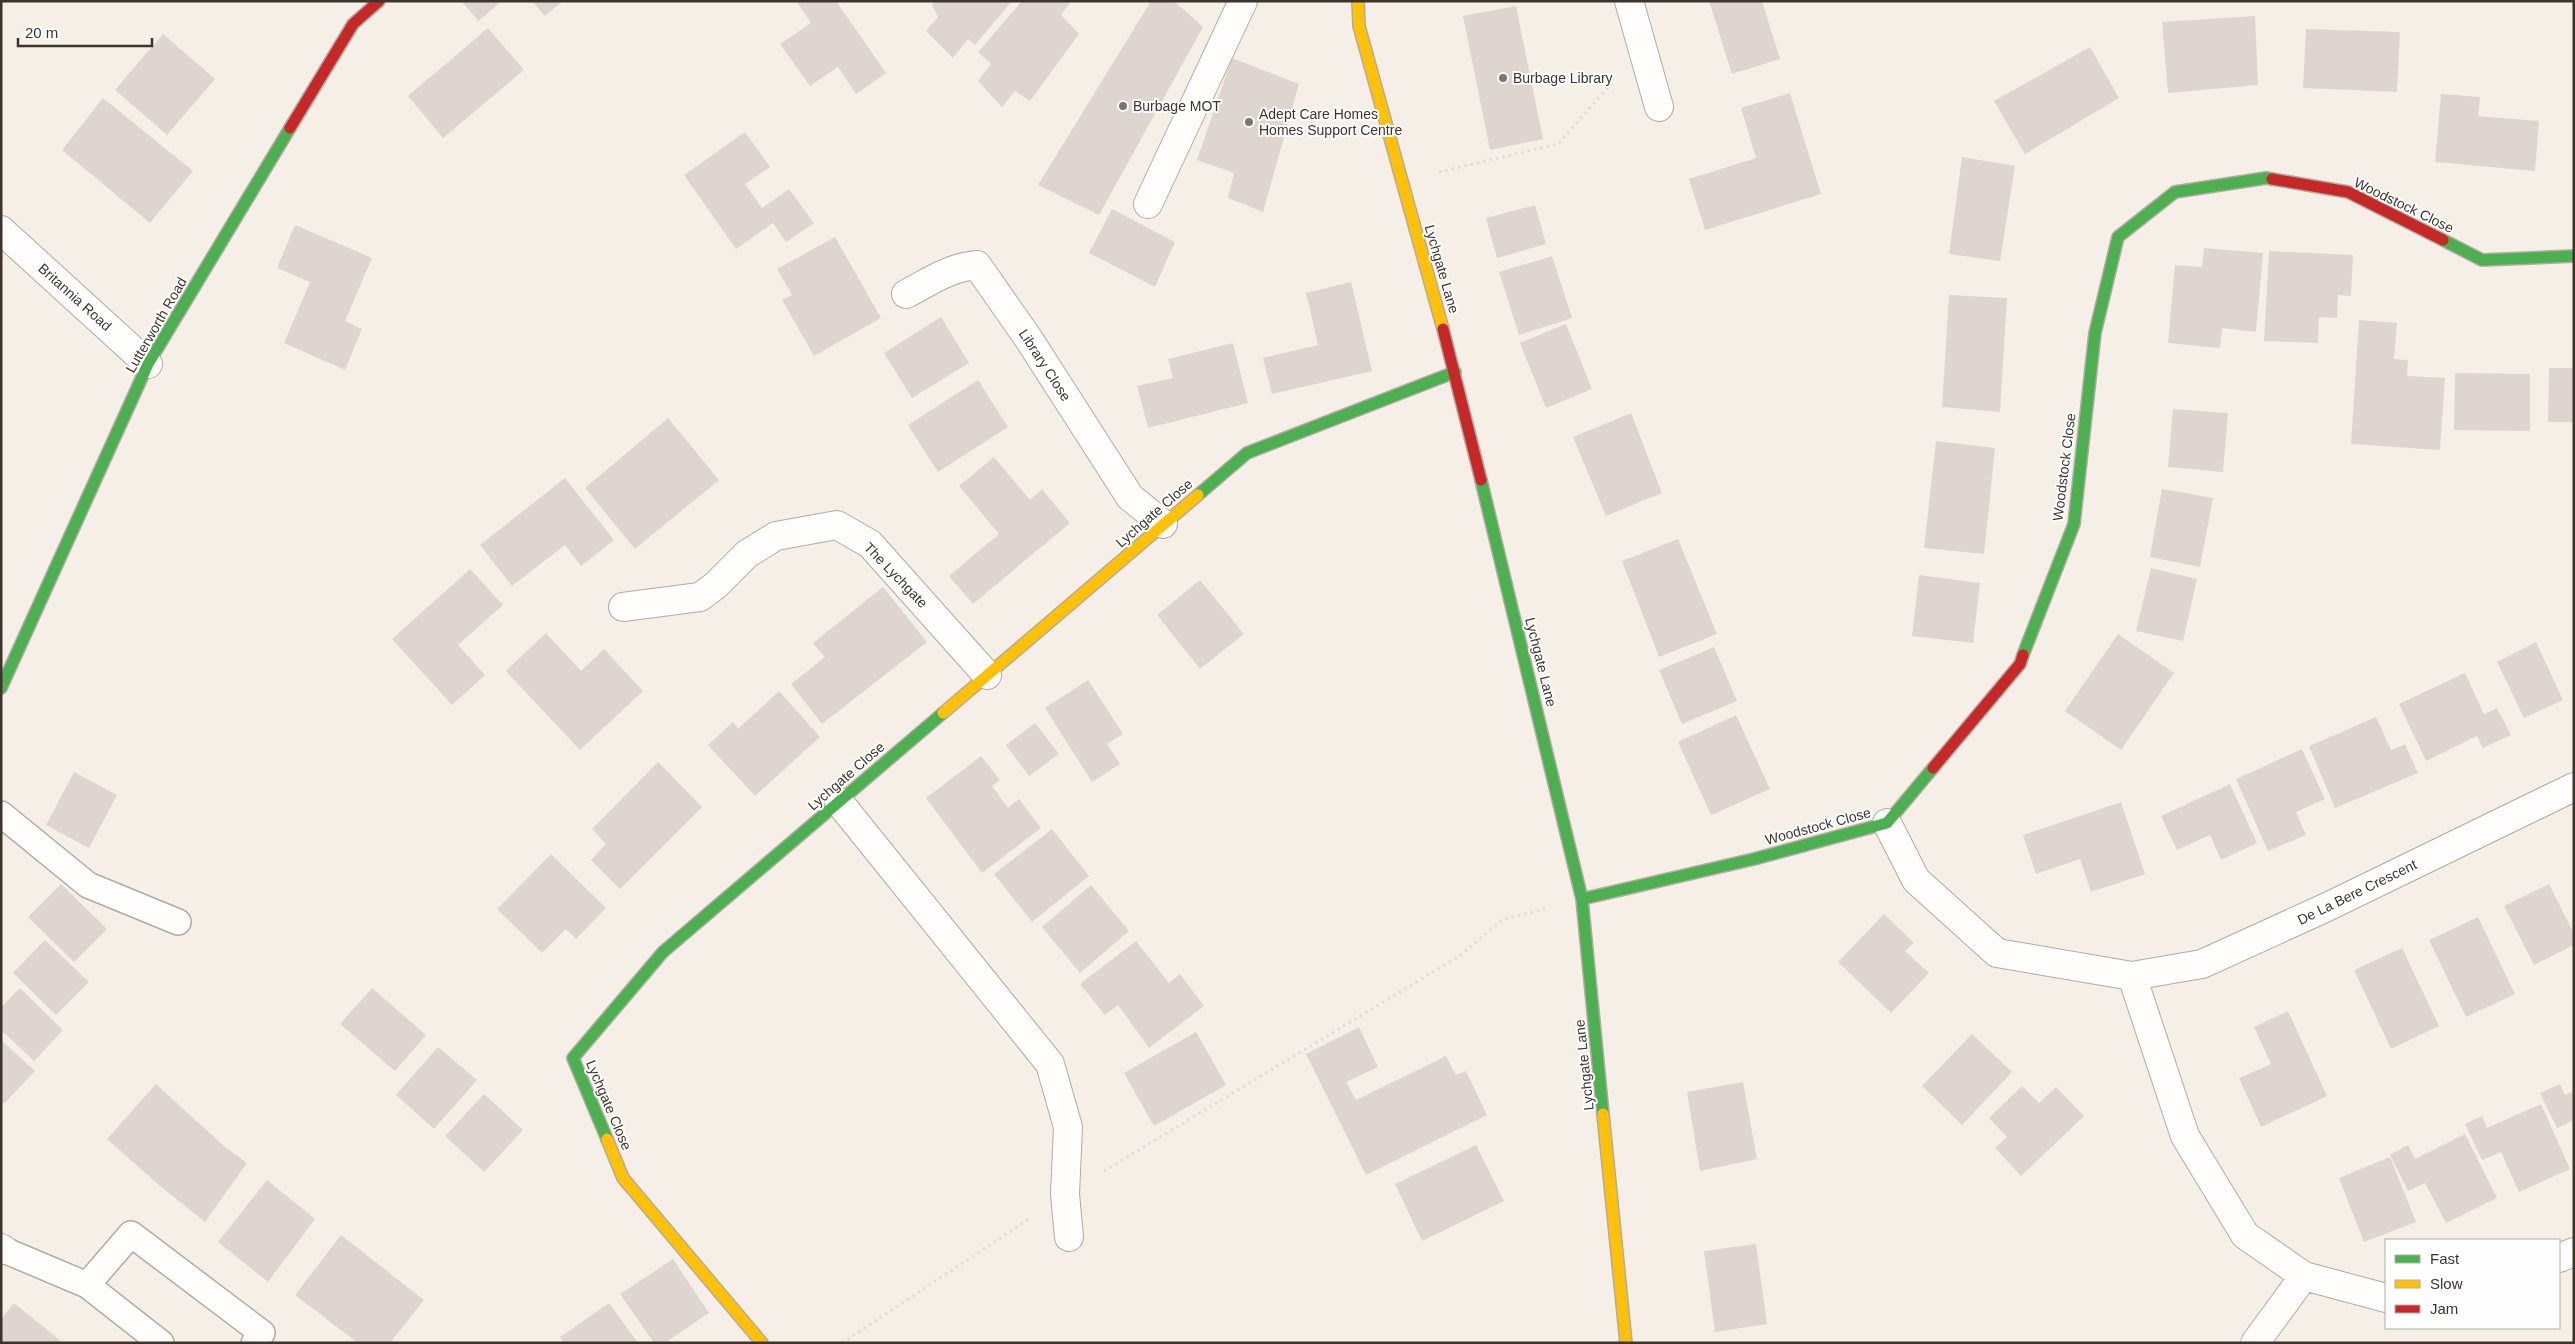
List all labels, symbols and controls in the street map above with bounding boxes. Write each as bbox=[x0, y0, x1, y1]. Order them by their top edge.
scale bar bbox=[18, 15, 151, 47]
text: 20 m bbox=[25, 24, 58, 41]
place label: Burbage Library bbox=[1513, 70, 1613, 86]
marker: Burbage Library bbox=[1497, 72, 1509, 84]
place label: Burbage MOT bbox=[1133, 98, 1221, 114]
marker: Burbage MOT bbox=[1117, 100, 1129, 112]
place label: Adept Care Homes Homes Support Centre bbox=[1259, 106, 1402, 138]
marker: Adept Care Homes Homes Support Centre bbox=[1243, 116, 1255, 128]
street label: Woodstock Close bbox=[2352, 174, 2457, 236]
street label: Lychgate Lane bbox=[1422, 223, 1462, 315]
street label: Britannia Road bbox=[35, 260, 115, 334]
street label: Lutterworth Road bbox=[122, 274, 190, 376]
street label: Library Close bbox=[1016, 326, 1074, 404]
street label: Woodstock Close bbox=[2049, 412, 2079, 522]
street label: Lychgate Close bbox=[1113, 475, 1196, 551]
street label: The Lychgate bbox=[861, 539, 931, 611]
street label: Lychgate Lane bbox=[1522, 616, 1560, 708]
street label: Lychgate Close bbox=[805, 738, 888, 814]
street label: Woodstock Close bbox=[1763, 804, 1873, 848]
street label: De La Bere Crescent bbox=[2295, 856, 2419, 928]
street label: Lychgate Lane bbox=[1571, 1019, 1597, 1111]
street label: Lychgate Close bbox=[583, 1058, 635, 1152]
legend bbox=[2385, 1239, 2560, 1329]
text: Fast bbox=[2430, 1250, 2460, 1267]
text: Slow bbox=[2430, 1275, 2463, 1292]
text: Jam bbox=[2430, 1300, 2458, 1317]

